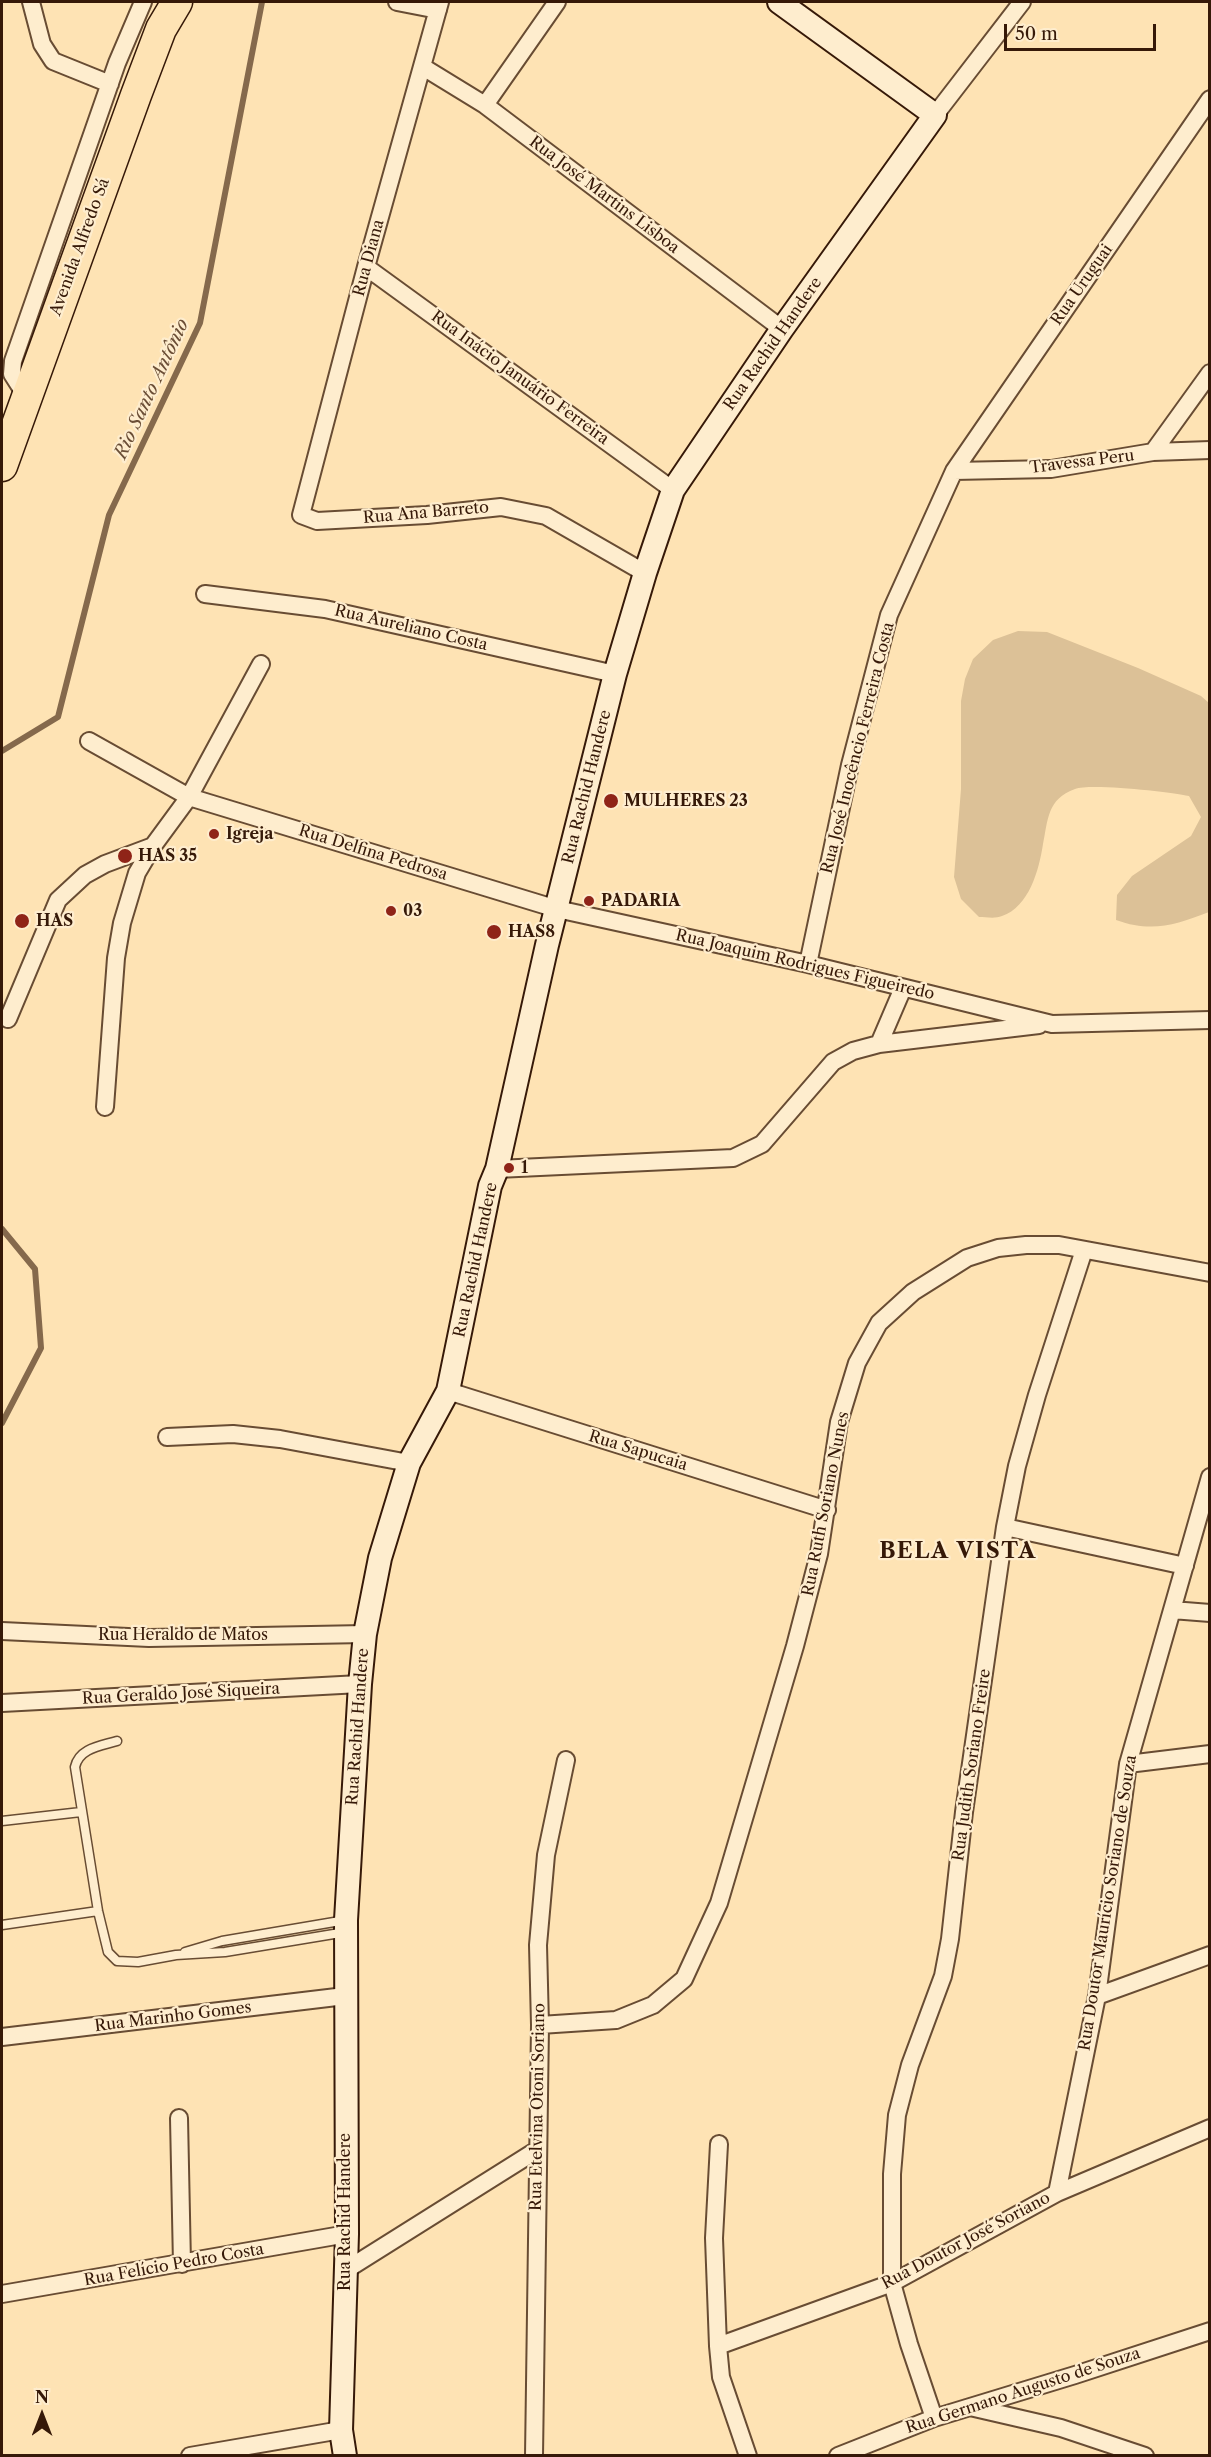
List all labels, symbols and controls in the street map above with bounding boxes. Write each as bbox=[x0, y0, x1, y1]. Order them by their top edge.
scale bar bbox=[1007, 12, 1158, 50]
text: 50 m bbox=[1015, 23, 1058, 45]
street label: Rua José Martins Lisboa bbox=[525, 132, 683, 258]
street label: Avenida Alfredo Sá bbox=[46, 176, 114, 318]
street label: Rua Diana bbox=[350, 217, 388, 299]
street label: Rua Uruguai bbox=[1047, 241, 1117, 329]
street label: Rua Rachid Handere bbox=[720, 274, 826, 414]
street label: Rua Inácio Januário Ferreira bbox=[427, 307, 613, 449]
water label: Rio Santo Antônio bbox=[110, 316, 194, 462]
street label: Travessa Peru bbox=[1029, 446, 1135, 478]
street label: Rua Ana Barreto bbox=[362, 498, 490, 528]
street label: Rua Aureliano Costa bbox=[333, 601, 489, 655]
street label: Rua José Inocêncio Ferreira Costa bbox=[817, 620, 899, 876]
street label: Rua Rachid Handere bbox=[559, 708, 615, 866]
place label: MULHERES 23 bbox=[624, 791, 748, 811]
marker: MULHERES 23 bbox=[602, 792, 620, 810]
street label: Rua Delfina Pedrosa bbox=[296, 821, 450, 885]
place label: Igreja bbox=[226, 824, 273, 844]
marker: Igreja bbox=[207, 827, 221, 841]
place label: HAS 35 bbox=[138, 846, 197, 866]
marker: HAS 35 bbox=[116, 847, 134, 865]
place label: PADARIA bbox=[601, 891, 680, 911]
marker: PADARIA bbox=[582, 894, 596, 908]
place label: 03 bbox=[403, 901, 422, 921]
marker: 03 bbox=[384, 904, 398, 918]
place label: HAS bbox=[36, 911, 73, 931]
marker: HAS bbox=[13, 912, 31, 930]
place label: HAS8 bbox=[508, 922, 555, 942]
marker: HAS8 bbox=[485, 923, 503, 941]
street label: Rua Joaquim Rodrigues Figueiredo bbox=[674, 926, 936, 1004]
place label: 1 bbox=[521, 1158, 528, 1178]
marker: 1 bbox=[502, 1161, 516, 1175]
street label: Rua Rachid Handere bbox=[450, 1181, 502, 1339]
street label: Rua Ruth Soriano Nunes bbox=[799, 1410, 853, 1598]
street label: Rua Sapucaia bbox=[586, 1427, 690, 1475]
district label: BELA VISTA bbox=[879, 1539, 1037, 1565]
street label: Rua Heraldo de Matos bbox=[98, 1625, 268, 1645]
street label: Rua Rachid Handere bbox=[343, 1648, 373, 1806]
street label: Rua Judith Soriano Freire bbox=[949, 1668, 995, 1862]
street label: Rua Geraldo José Siqueira bbox=[82, 1679, 280, 1709]
street label: Rua Doutor Maurício Soriano de Souza bbox=[1075, 1754, 1141, 2052]
street label: Rua Marinho Gomes bbox=[93, 1998, 253, 2036]
street label: Rua Etelvina Otoni Soriano bbox=[527, 2003, 549, 2211]
street label: Rua Rachid Handere bbox=[335, 2133, 355, 2291]
street label: Rua Doutor José Soriano bbox=[878, 2188, 1054, 2294]
street label: Rua Felício Pedro Costa bbox=[82, 2240, 266, 2290]
street label: Rua Germano Augusto de Souza bbox=[903, 2344, 1143, 2438]
north arrow bbox=[12, 2385, 72, 2445]
text: N bbox=[35, 2387, 49, 2407]

